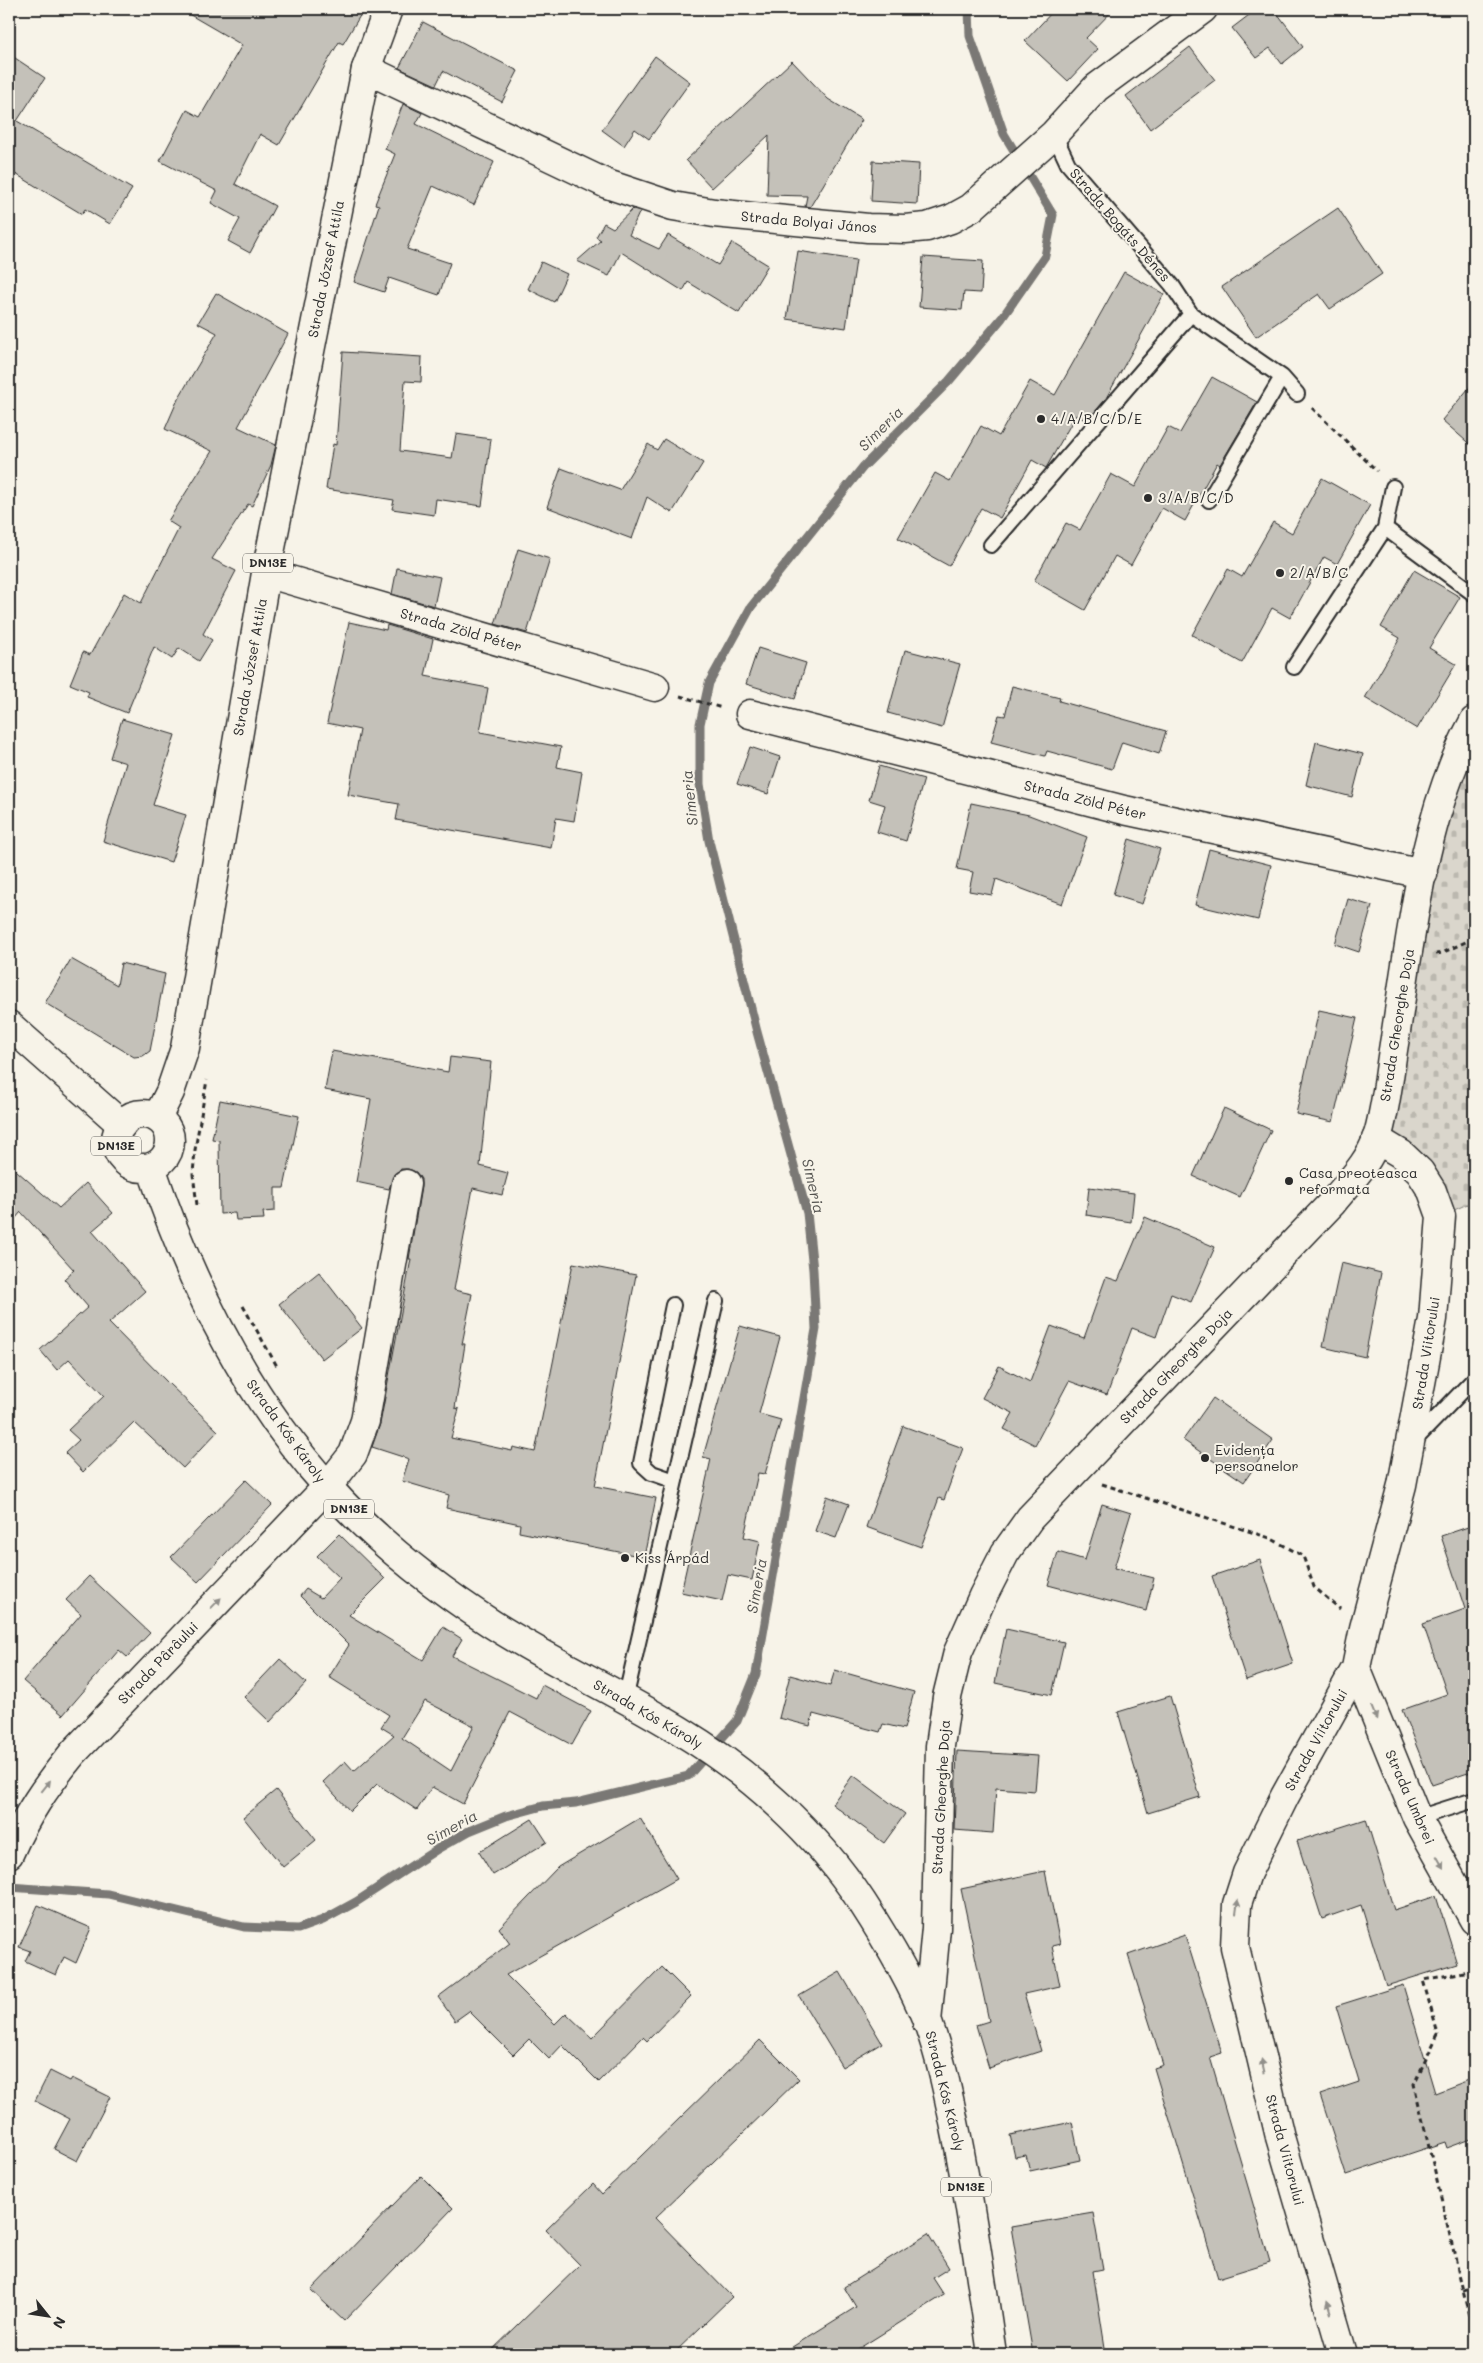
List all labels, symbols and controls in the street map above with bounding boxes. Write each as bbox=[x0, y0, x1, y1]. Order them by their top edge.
street label: Strada Bogáts Dénes bbox=[1066, 164, 1175, 285]
street label: Strada József Attila bbox=[303, 199, 348, 339]
street label: Strada Bolyai János bbox=[740, 206, 878, 237]
water label: Simeria bbox=[854, 402, 907, 455]
place label: 4/A/B/C/D/E bbox=[1051, 409, 1142, 428]
marker: 4/A/B/C/D/E bbox=[1035, 413, 1047, 425]
place label: 3/A/B/C/D bbox=[1158, 488, 1234, 507]
marker: 3/A/B/C/D bbox=[1142, 492, 1154, 504]
road number: DN13E bbox=[243, 554, 293, 572]
place label: 2/A/B/C bbox=[1290, 563, 1348, 582]
marker: 2/A/B/C bbox=[1274, 567, 1286, 579]
street label: Strada József Attila bbox=[228, 597, 271, 737]
street label: Strada Zöld Péter bbox=[398, 603, 524, 656]
water label: Simeria bbox=[676, 769, 702, 827]
street label: Strada Zöld Péter bbox=[1022, 775, 1148, 824]
street label: Strada Gheorghe Doja bbox=[1375, 947, 1418, 1103]
road number: DN13E bbox=[91, 1136, 141, 1156]
water label: Simeria bbox=[798, 1156, 830, 1215]
place label: Casa preoteasca reformata bbox=[1299, 1163, 1418, 1198]
marker: Casa preoteasca reformata bbox=[1283, 1175, 1295, 1187]
street label: Strada Viitorului bbox=[1407, 1295, 1444, 1411]
street label: Strada Gheorghe Doja bbox=[1115, 1303, 1236, 1428]
street label: Strada Kós Károly bbox=[242, 1375, 330, 1486]
place label: Evidența persoanelor bbox=[1215, 1440, 1298, 1475]
marker: Evidența persoanelor bbox=[1199, 1452, 1211, 1464]
road number: DN13E bbox=[324, 1500, 374, 1518]
place label: Kiss Árpád bbox=[635, 1548, 709, 1567]
marker: Kiss Árpád bbox=[619, 1552, 631, 1564]
water label: Simeria bbox=[741, 1557, 771, 1615]
one-way arrow bbox=[210, 1597, 222, 1609]
street label: Strada Pârâului bbox=[113, 1617, 202, 1708]
street label: Strada Kós Károly bbox=[590, 1675, 706, 1753]
street label: Strada Viitorului bbox=[1280, 1685, 1352, 1794]
one-way arrow bbox=[1370, 1706, 1378, 1721]
street label: Strada Gheorghe Doja bbox=[927, 1719, 954, 1875]
street label: Strada Umbrei bbox=[1381, 1747, 1440, 1847]
one-way arrow bbox=[41, 1780, 52, 1793]
water label: Simeria bbox=[422, 1805, 481, 1849]
one-way arrow bbox=[1436, 1854, 1444, 1869]
one-way arrow bbox=[1234, 1899, 1242, 1915]
street label: Strada Kós Károly bbox=[921, 2029, 970, 2153]
one-way arrow bbox=[1259, 2059, 1267, 2074]
street label: Strada Viitorului bbox=[1262, 2092, 1309, 2207]
road number: DN13E bbox=[941, 2178, 991, 2196]
north arrow bbox=[22, 2290, 72, 2340]
one-way arrow bbox=[1325, 2300, 1333, 2315]
text: N bbox=[49, 2313, 71, 2332]

